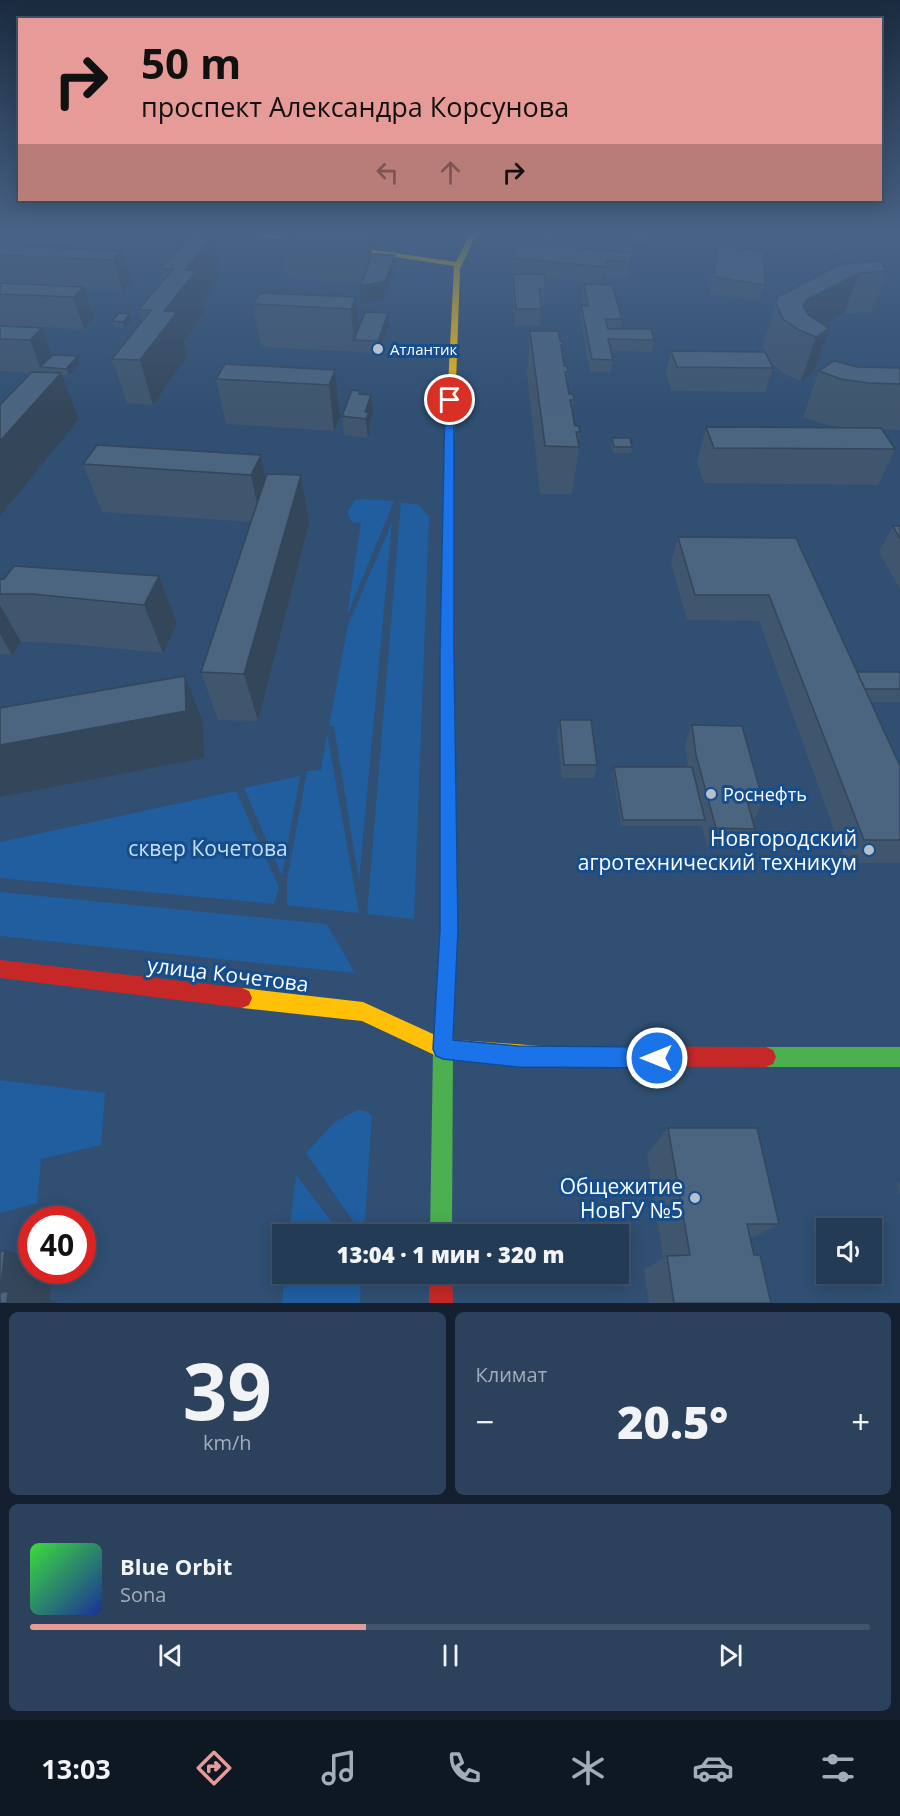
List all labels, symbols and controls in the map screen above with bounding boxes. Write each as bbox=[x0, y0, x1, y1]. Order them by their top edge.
text: 50 m bbox=[141, 34, 241, 91]
icon: right bbox=[42, 42, 120, 120]
text: проспект Александра Корсунова bbox=[141, 88, 569, 125]
icon: left bbox=[371, 156, 404, 189]
icon: ahead bbox=[434, 156, 467, 189]
icon: right bbox=[497, 156, 530, 189]
place label: Атлантик bbox=[390, 339, 458, 359]
marker: Атлантик bbox=[371, 342, 385, 356]
pin bbox=[424, 374, 475, 425]
icon: arrive bbox=[433, 383, 466, 416]
place label: Роснефть bbox=[723, 782, 807, 806]
marker: Роснефть bbox=[704, 787, 718, 801]
place label: Новгородский агротехнический техникум bbox=[578, 824, 857, 876]
park label: сквер Кочетова bbox=[128, 834, 288, 862]
marker: Новгородский агротехнический техникум bbox=[862, 843, 876, 857]
street label: улица Кочетова bbox=[146, 950, 310, 998]
position arrow bbox=[625, 1026, 689, 1090]
place label: Общежитие НовГУ №5 bbox=[560, 1172, 683, 1224]
marker: Общежитие НовГУ №5 bbox=[688, 1191, 702, 1205]
speed limit sign: 40 bbox=[18, 1206, 96, 1284]
map controls bbox=[816, 1218, 882, 1284]
button: sound bbox=[816, 1218, 882, 1284]
text: 13:04 · 1 мин · 320 m bbox=[337, 1239, 564, 1269]
text: 39 bbox=[183, 1337, 272, 1443]
text: Климат bbox=[476, 1361, 547, 1388]
text: 20.5° bbox=[617, 1391, 728, 1452]
text: − bbox=[476, 1399, 494, 1444]
text: + bbox=[851, 1399, 870, 1444]
text: km/h bbox=[203, 1429, 252, 1456]
text: Blue Orbit bbox=[120, 1551, 232, 1581]
text: Sona bbox=[120, 1581, 166, 1608]
icon: previous bbox=[154, 1639, 187, 1672]
icon: pause bbox=[434, 1639, 467, 1672]
icon: next bbox=[714, 1639, 747, 1672]
icon: directions bbox=[193, 1747, 235, 1789]
icon: music bbox=[318, 1747, 360, 1789]
icon: phone bbox=[443, 1747, 485, 1789]
icon: climate bbox=[567, 1747, 609, 1789]
icon: car bbox=[692, 1747, 734, 1789]
icon: filters bbox=[817, 1747, 859, 1789]
text: 13:03 bbox=[41, 1750, 111, 1787]

